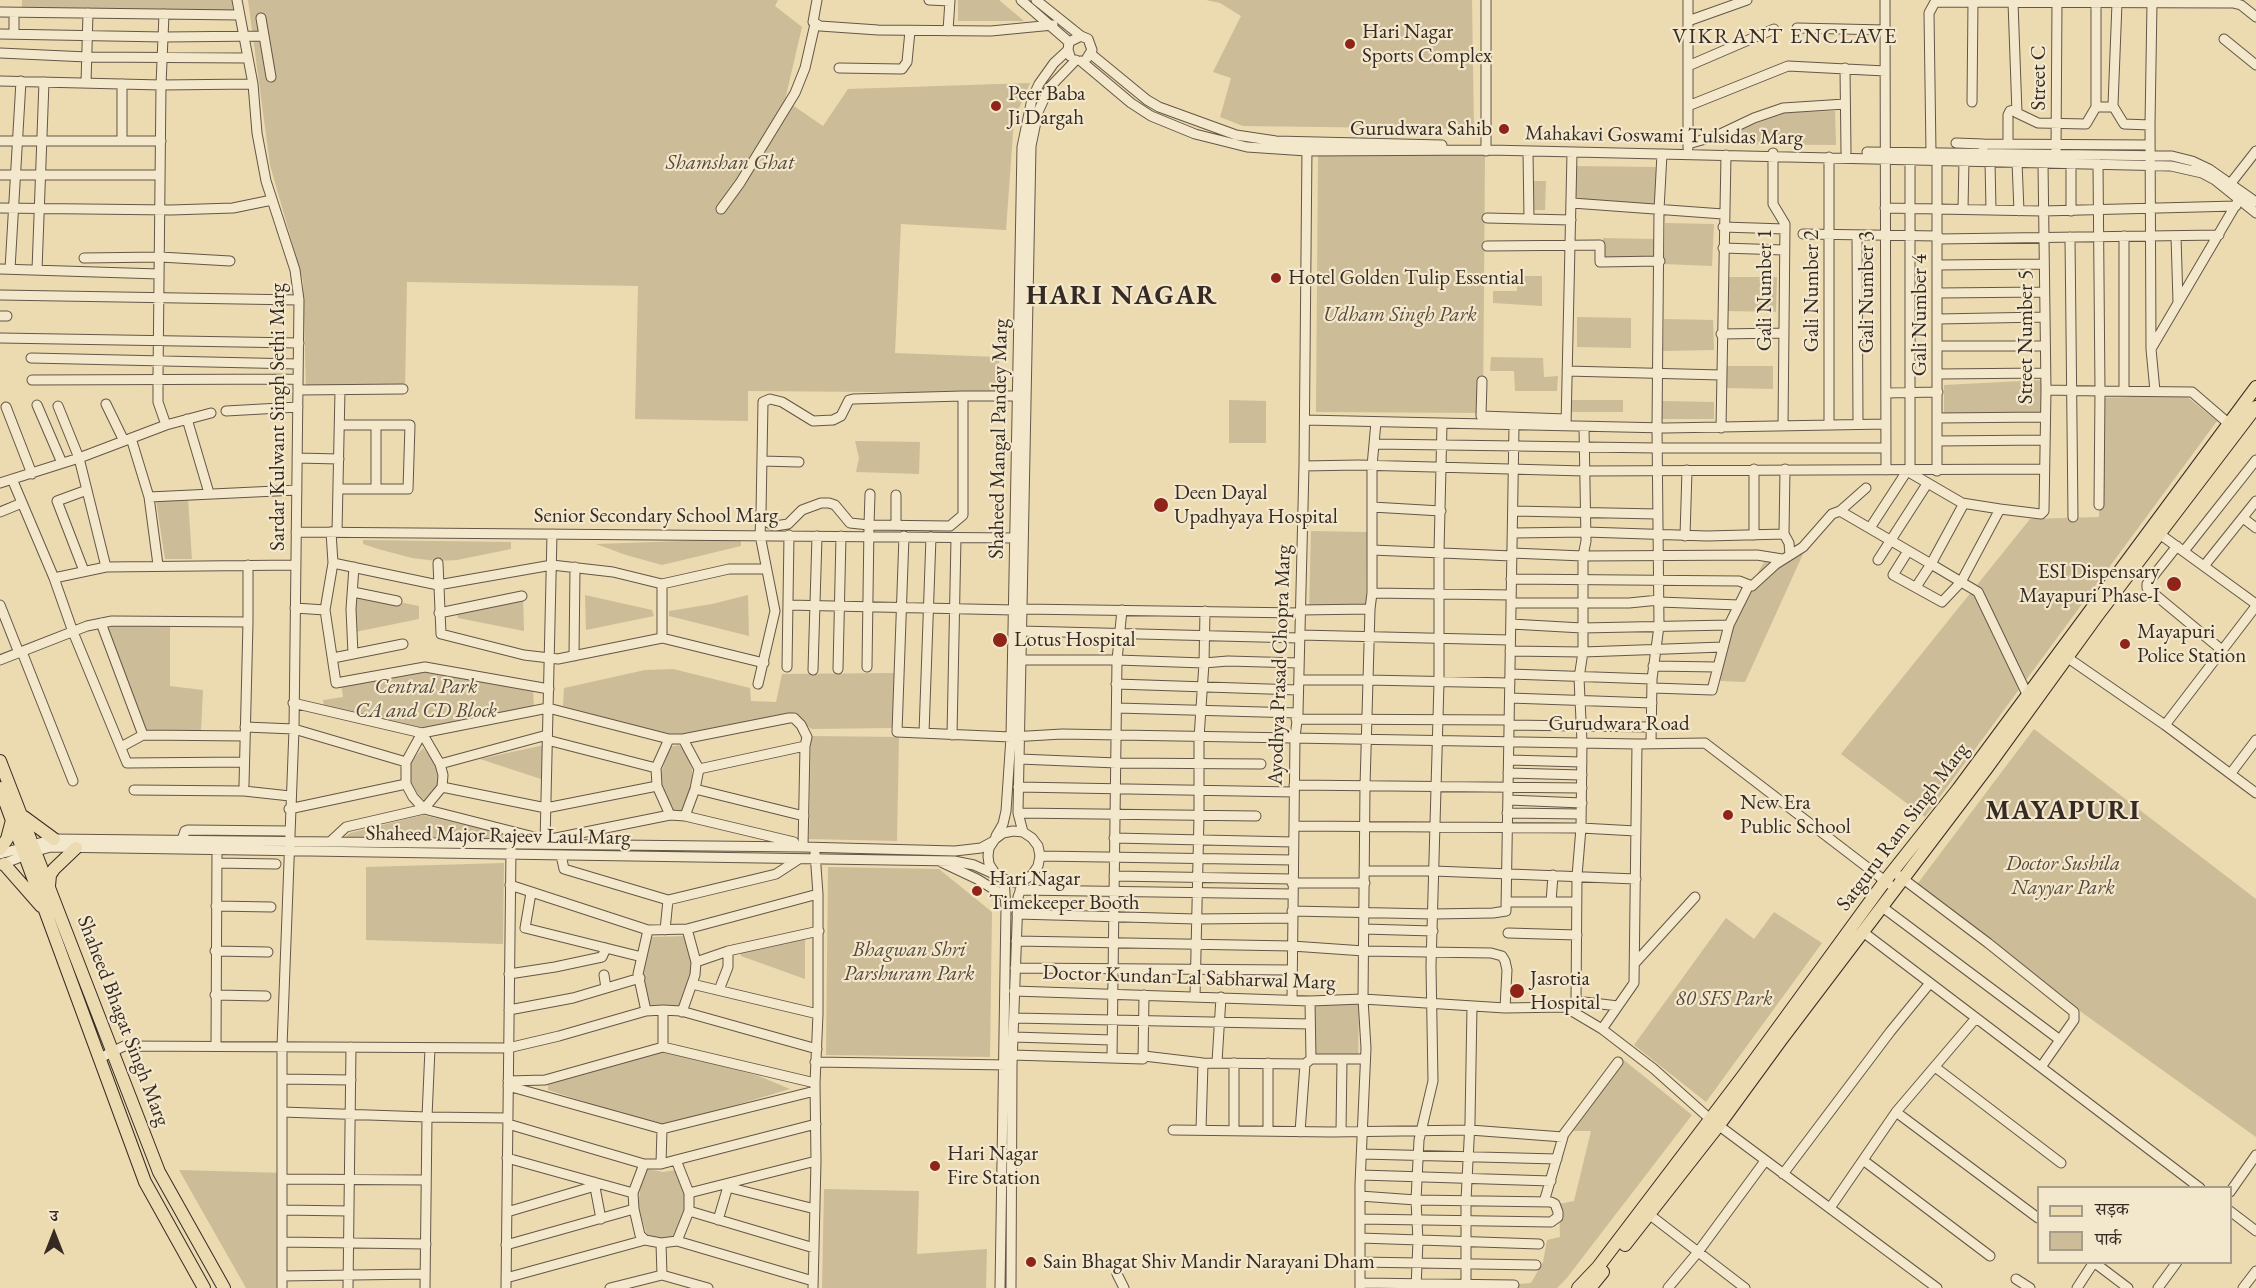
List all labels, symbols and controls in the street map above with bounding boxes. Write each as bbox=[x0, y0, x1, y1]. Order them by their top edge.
place label: Hari Nagar Sports Complex bbox=[1362, 19, 1492, 69]
district label: VIKRANT ENCLAVE bbox=[1672, 24, 1898, 50]
marker: Hari Nagar Sports Complex bbox=[1343, 37, 1357, 51]
street label: Street C bbox=[2026, 45, 2052, 111]
place label: Peer Baba Ji Dargah bbox=[1008, 81, 1085, 131]
marker: Peer Baba Ji Dargah bbox=[989, 99, 1003, 113]
place label: Gurudwara Sahib bbox=[1350, 116, 1492, 142]
street label: Mahakavi Goswami Tulsidas Marg bbox=[1525, 121, 1803, 151]
marker: Gurudwara Sahib bbox=[1497, 122, 1511, 136]
park label: Shamshan Ghat bbox=[666, 150, 794, 176]
street label: Gali Number 1 bbox=[1752, 229, 1778, 351]
street label: Gali Number 2 bbox=[1799, 230, 1825, 352]
street label: Gali Number 3 bbox=[1854, 231, 1880, 353]
street label: Gali Number 4 bbox=[1907, 254, 1933, 376]
place label: Hotel Golden Tulip Essential bbox=[1288, 265, 1524, 291]
street label: Street Number 5 bbox=[2013, 270, 2039, 404]
marker: Hotel Golden Tulip Essential bbox=[1269, 271, 1283, 285]
district label: HARI NAGAR bbox=[1026, 281, 1218, 313]
street label: Sardar Kulwant Singh Sethi Marg bbox=[265, 283, 291, 551]
park label: Udham Singh Park bbox=[1323, 302, 1477, 328]
street label: Shaheed Mangal Pandey Marg bbox=[984, 319, 1014, 559]
place label: Deen Dayal Upadhyaya Hospital bbox=[1174, 480, 1338, 530]
marker: Deen Dayal Upadhyaya Hospital bbox=[1152, 496, 1170, 514]
street label: Senior Secondary School Marg bbox=[534, 503, 778, 529]
street label: Ayodhya Prasad Chopra Marg bbox=[1263, 544, 1297, 786]
place label: ESI Dispensary Mayapuri Phase-I bbox=[2019, 559, 2160, 609]
marker: ESI Dispensary Mayapuri Phase-I bbox=[2165, 575, 2183, 593]
place label: Mayapuri Police Station bbox=[2137, 619, 2246, 669]
place label: Lotus Hospital bbox=[1014, 627, 1136, 653]
marker: Lotus Hospital bbox=[991, 631, 1009, 649]
marker: Mayapuri Police Station bbox=[2118, 637, 2132, 651]
park label: Central Park CA and CD Block bbox=[355, 674, 497, 724]
street label: Gurudwara Road bbox=[1548, 711, 1690, 737]
street label: Satguru Ram Singh Marg bbox=[1831, 738, 1975, 916]
place label: New Era Public School bbox=[1740, 790, 1851, 840]
district label: MAYAPURI bbox=[1985, 796, 2141, 828]
marker: New Era Public School bbox=[1721, 808, 1735, 822]
street label: Shaheed Major Rajeev Laul Marg bbox=[365, 821, 631, 851]
park label: Doctor Sushila Nayyar Park bbox=[2006, 851, 2120, 901]
place label: Hari Nagar Timekeeper Booth bbox=[989, 866, 1140, 916]
marker: Hari Nagar Timekeeper Booth bbox=[970, 884, 984, 898]
street label: Shaheed Bhagat Singh Marg bbox=[71, 912, 175, 1130]
park label: Bhagwan Shri Parshuram Park bbox=[843, 937, 975, 987]
street label: Doctor Kundan Lal Sabharwal Marg bbox=[1042, 960, 1336, 996]
place label: Jasrotia Hospital bbox=[1530, 966, 1600, 1016]
marker: Jasrotia Hospital bbox=[1508, 982, 1526, 1000]
park label: 80 SFS Park bbox=[1675, 986, 1773, 1012]
place label: Hari Nagar Fire Station bbox=[947, 1141, 1040, 1191]
marker: Hari Nagar Fire Station bbox=[928, 1159, 942, 1173]
legend bbox=[2037, 1186, 2232, 1264]
text: सड़क bbox=[2095, 1197, 2129, 1220]
north arrow bbox=[24, 1204, 84, 1264]
text: उ bbox=[50, 1205, 58, 1226]
text: पार्क bbox=[2095, 1227, 2122, 1250]
place label: Sain Bhagat Shiv Mandir Narayani Dham bbox=[1043, 1249, 1375, 1275]
marker: Sain Bhagat Shiv Mandir Narayani Dham bbox=[1024, 1255, 1038, 1269]

